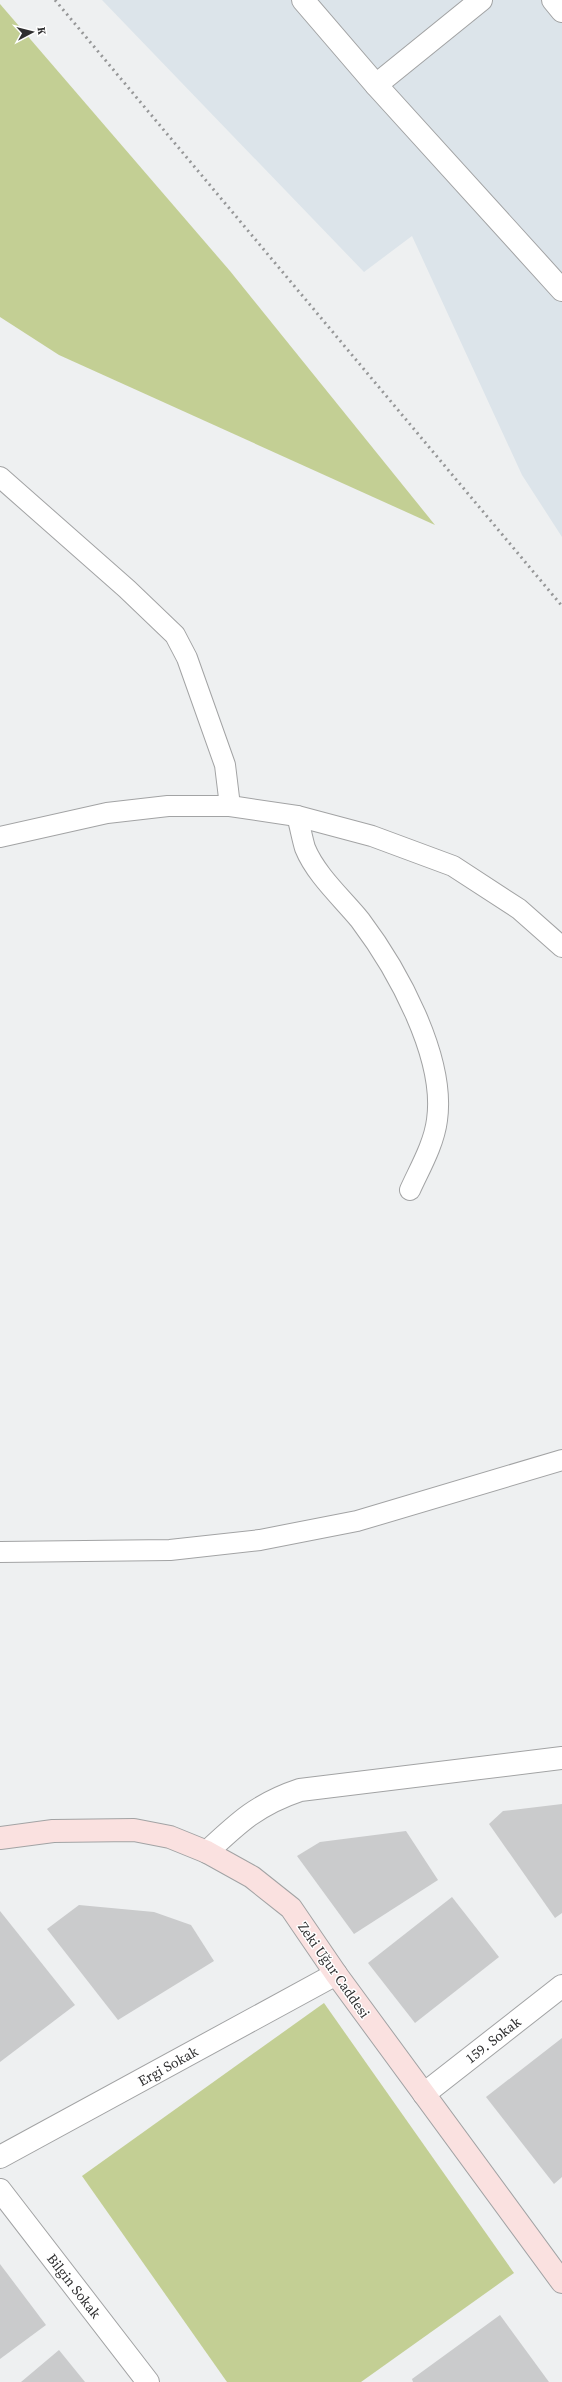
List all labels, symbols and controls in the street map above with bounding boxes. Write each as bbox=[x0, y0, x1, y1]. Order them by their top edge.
north arrow bbox=[12, 12, 52, 52]
text: K bbox=[34, 26, 49, 36]
street label: Zeki Uğur Caddesi bbox=[293, 1918, 375, 2022]
street label: 159. Sokak bbox=[461, 2012, 525, 2068]
street label: Ergi Sokak bbox=[134, 2041, 202, 2091]
street label: Bilgin Sokak bbox=[42, 2249, 106, 2323]

